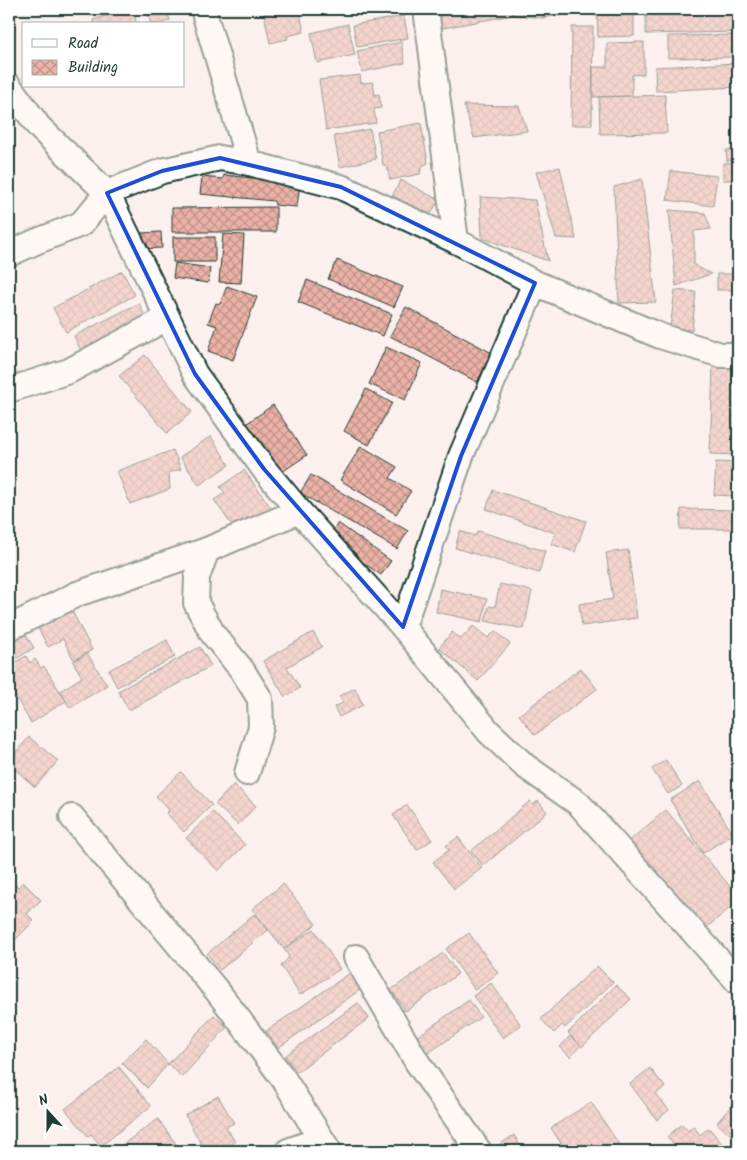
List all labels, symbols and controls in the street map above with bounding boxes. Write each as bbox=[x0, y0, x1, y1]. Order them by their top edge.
legend bbox=[22, 22, 185, 88]
text: Road bbox=[68, 32, 99, 56]
text: Building bbox=[68, 56, 118, 80]
north arrow bbox=[22, 1088, 72, 1138]
text: N bbox=[36, 1089, 52, 1113]

